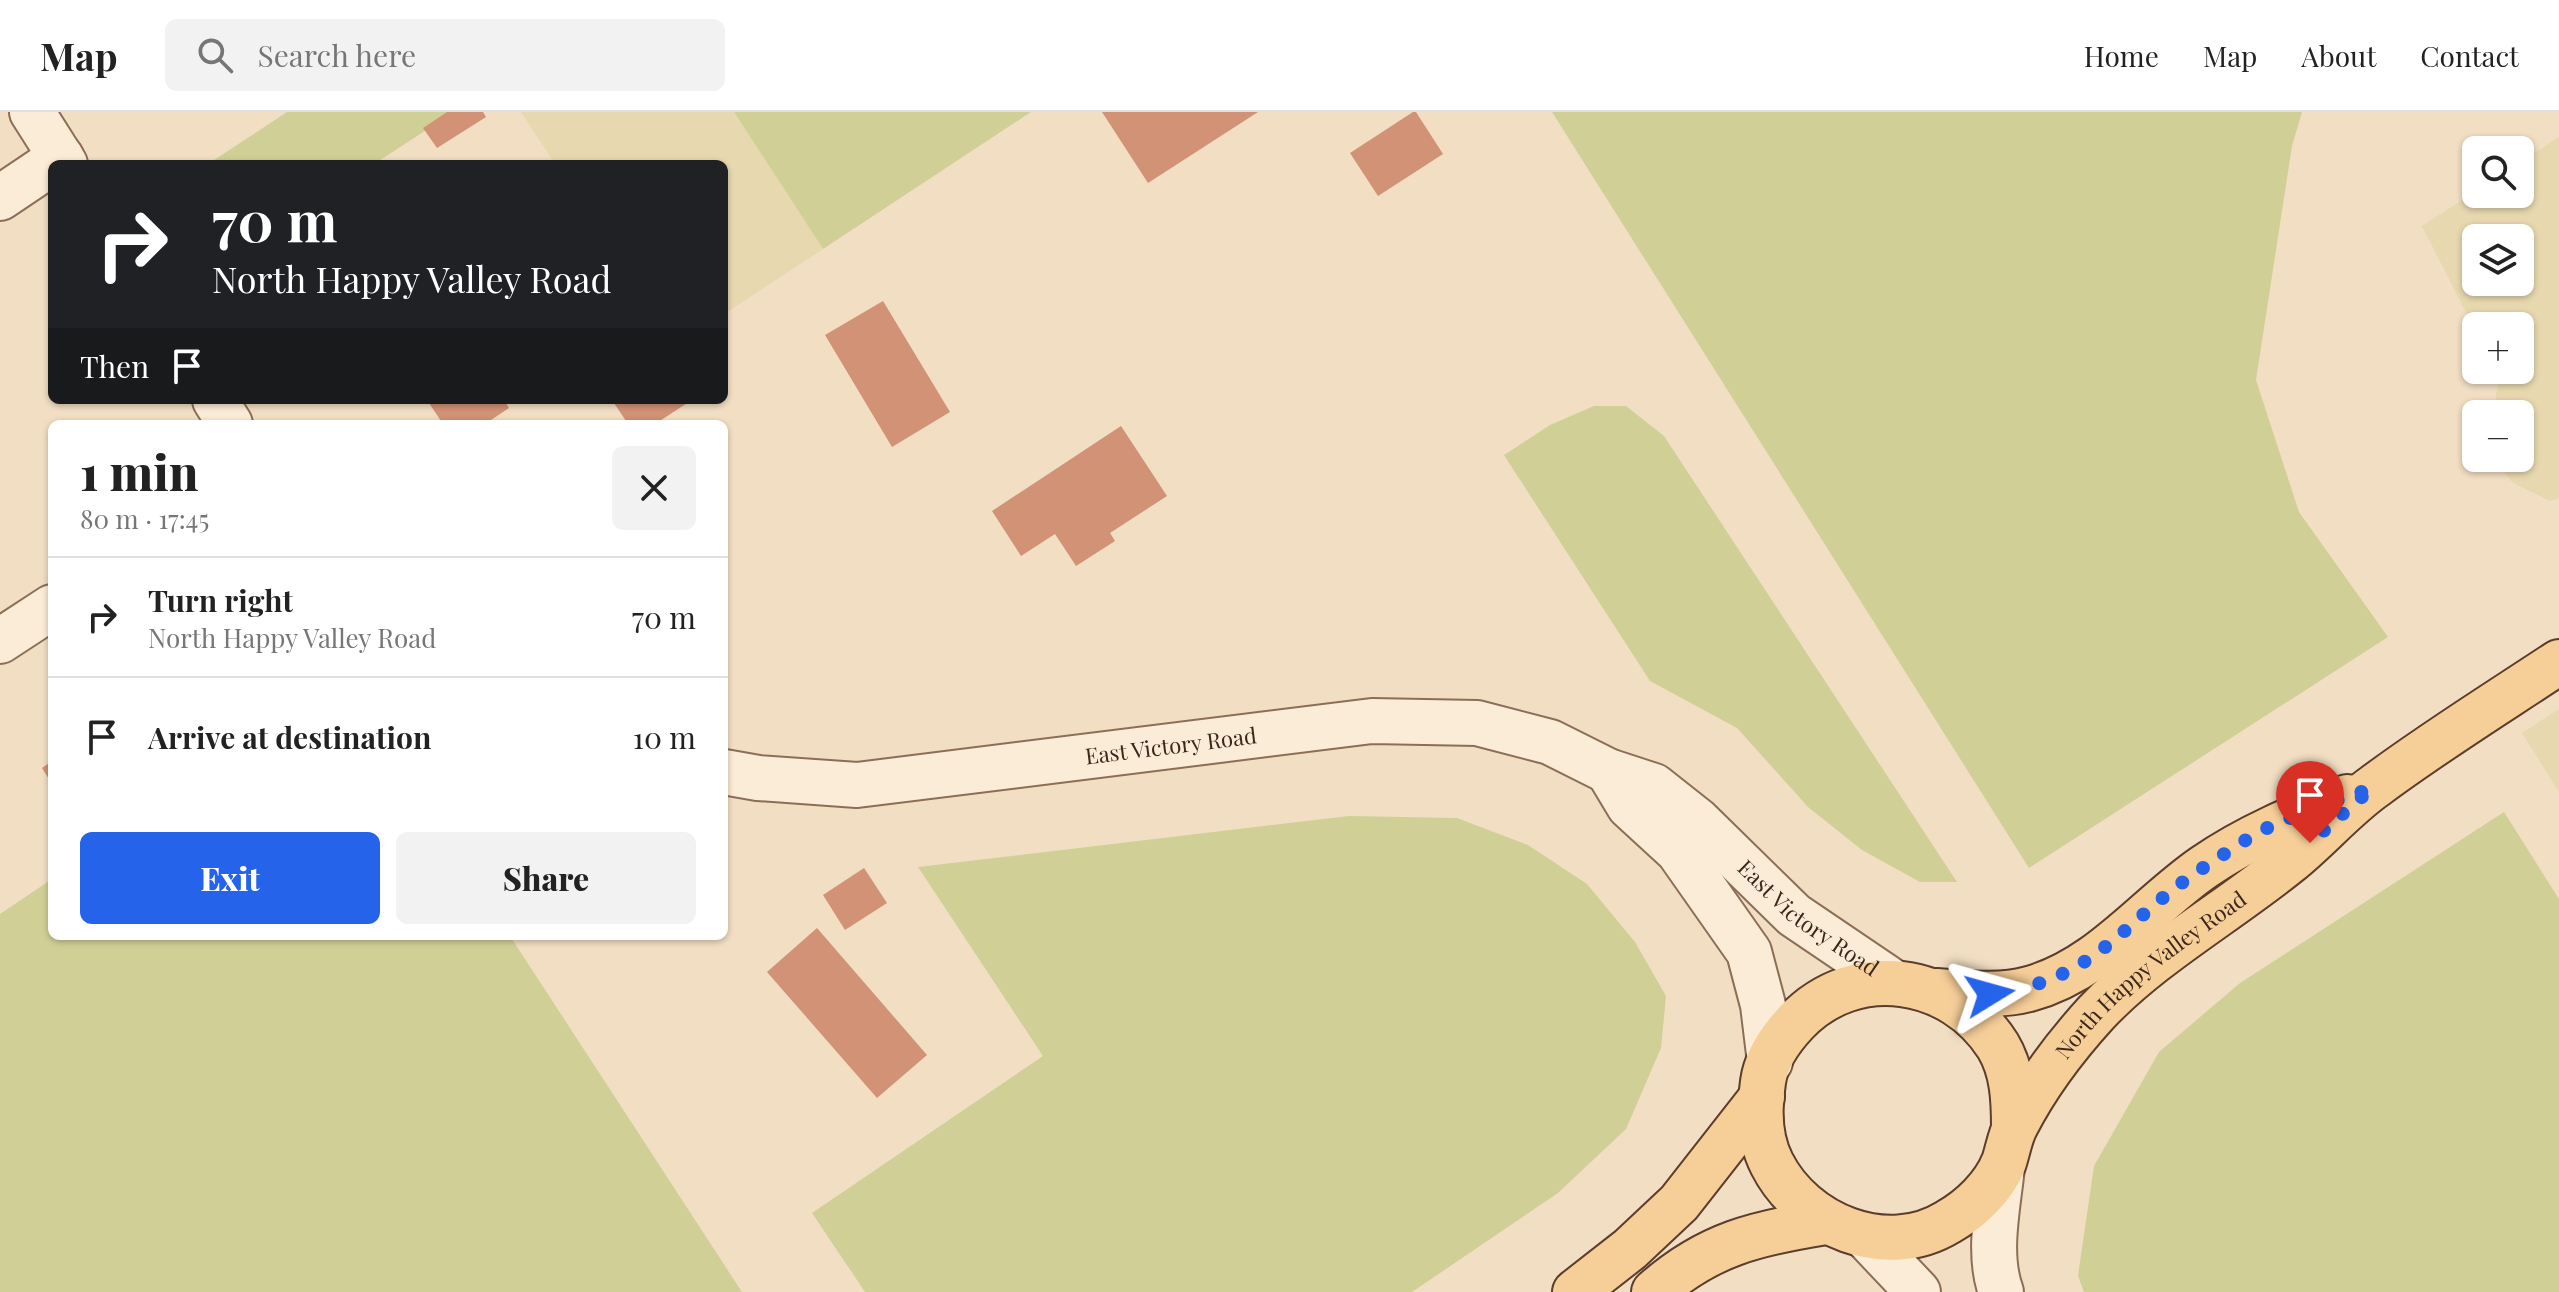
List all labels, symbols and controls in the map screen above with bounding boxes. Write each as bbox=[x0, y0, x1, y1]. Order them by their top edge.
search box bbox=[165, 19, 725, 91]
text: Map bbox=[40, 30, 117, 81]
icon: search bbox=[193, 33, 237, 77]
text: Search here bbox=[257, 35, 416, 75]
text: Home bbox=[2084, 37, 2159, 74]
text: Map bbox=[2203, 37, 2257, 74]
text: About bbox=[2301, 37, 2376, 74]
text: Contact bbox=[2420, 37, 2519, 74]
map controls bbox=[2462, 136, 2534, 472]
button: search bbox=[2462, 136, 2534, 208]
text: 70 m bbox=[212, 182, 337, 257]
icon: right bbox=[80, 192, 184, 296]
button: layers bbox=[2462, 224, 2534, 296]
text: North Happy Valley Road bbox=[212, 254, 611, 302]
button: + bbox=[2462, 312, 2534, 384]
icon: arrive bbox=[165, 344, 209, 388]
text: Then bbox=[80, 346, 149, 386]
button: − bbox=[2462, 400, 2534, 472]
text: 1 min bbox=[80, 439, 198, 503]
button: close bbox=[612, 446, 696, 530]
text: 80 m · 17:45 bbox=[80, 501, 209, 536]
text: Turn right bbox=[148, 580, 293, 620]
icon: right bbox=[80, 595, 124, 639]
text: 70 m bbox=[632, 597, 696, 637]
text: North Happy Valley Road bbox=[148, 620, 436, 655]
icon: arrive bbox=[80, 715, 124, 759]
text: Arrive at destination bbox=[148, 717, 431, 757]
text: 10 m bbox=[633, 717, 696, 757]
street label: East Victory Road bbox=[1083, 719, 1258, 771]
pin bbox=[2276, 761, 2344, 843]
icon: arrive bbox=[2288, 773, 2332, 817]
button: Exit bbox=[80, 832, 380, 924]
button: Share bbox=[396, 832, 696, 924]
street label: East Victory Road bbox=[1732, 852, 1885, 982]
street label: North Happy Valley Road bbox=[2048, 883, 2252, 1065]
position arrow bbox=[1948, 952, 2032, 1036]

